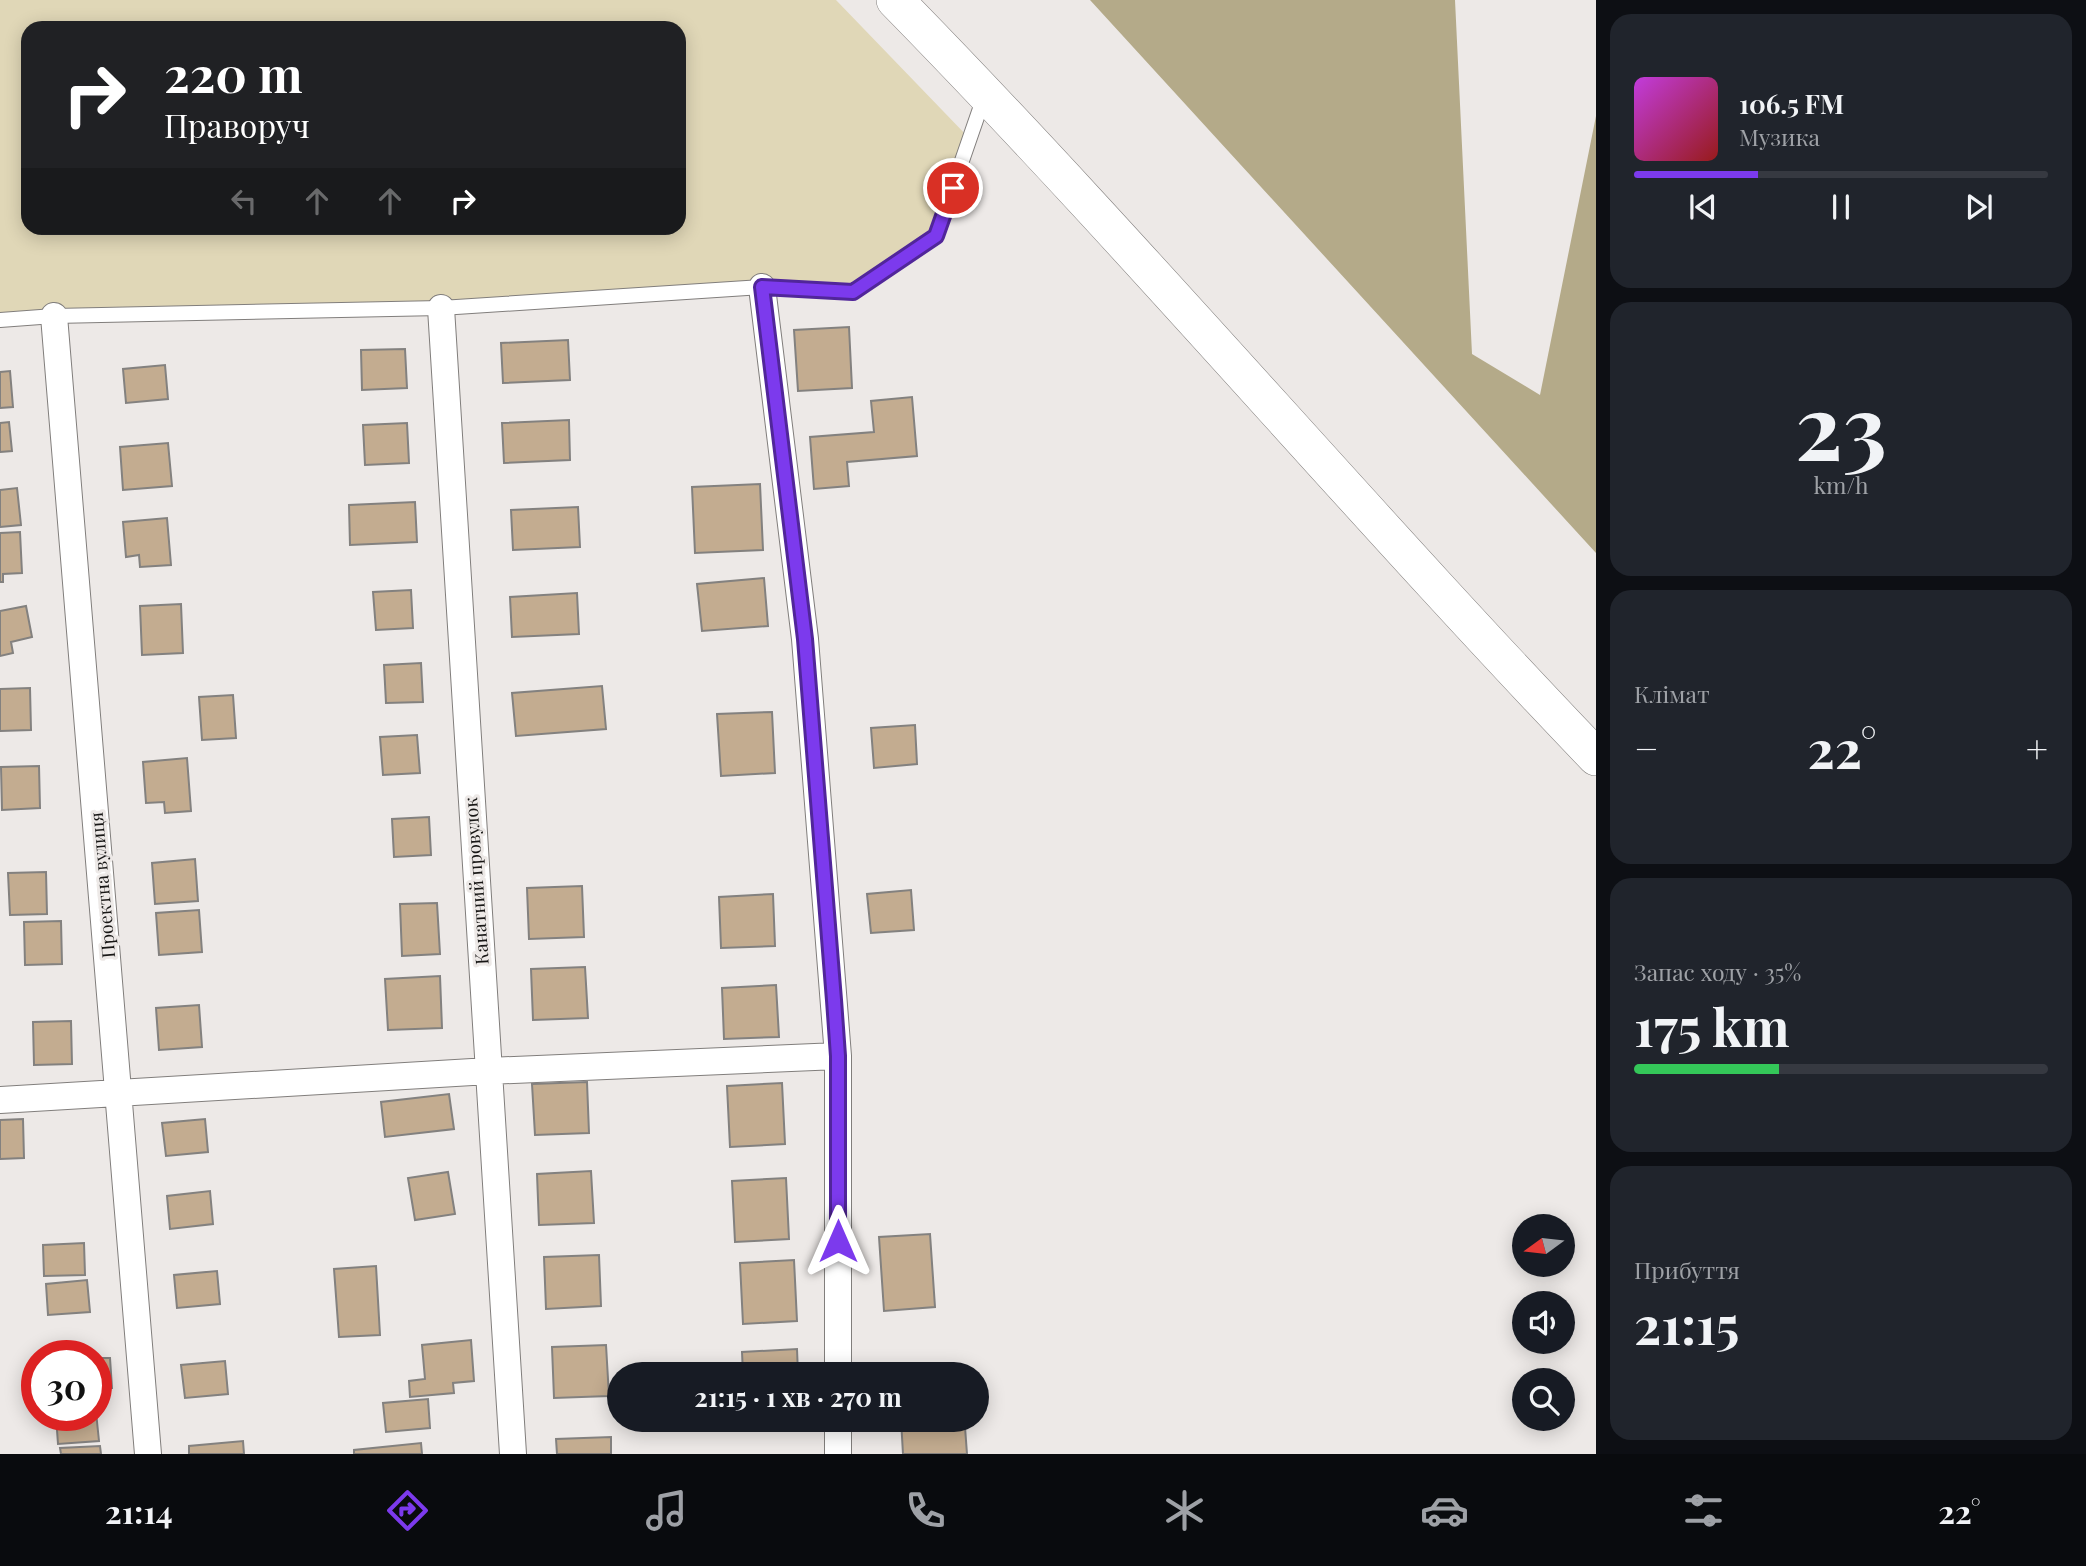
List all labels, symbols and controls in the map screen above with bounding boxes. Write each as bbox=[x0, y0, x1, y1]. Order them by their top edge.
text: 220 m bbox=[164, 40, 303, 105]
icon: right bbox=[49, 49, 140, 140]
text: 106.5 FM bbox=[1739, 86, 1844, 121]
text: Праворуч bbox=[164, 103, 310, 146]
text: Музика bbox=[1739, 121, 1820, 152]
pin bbox=[923, 158, 983, 218]
icon: arrive bbox=[934, 169, 972, 207]
icon: left bbox=[225, 182, 263, 220]
icon: ahead bbox=[298, 182, 336, 220]
icon: ahead bbox=[371, 182, 409, 220]
icon: right bbox=[444, 182, 482, 220]
icon: previous bbox=[1684, 188, 1722, 226]
icon: pause bbox=[1822, 188, 1860, 226]
icon: next bbox=[1960, 188, 1998, 226]
text: 23 bbox=[1795, 363, 1887, 484]
text: km/h bbox=[1813, 469, 1869, 500]
text: Клімат bbox=[1634, 678, 1710, 709]
text: 22° bbox=[1808, 713, 1877, 782]
text: − bbox=[1634, 722, 1659, 773]
text: + bbox=[2026, 722, 2048, 773]
street label: Канатний провулок bbox=[458, 797, 494, 965]
street label: Проектна вулиця bbox=[84, 811, 120, 959]
text: Запас ходу · 35% bbox=[1634, 956, 1801, 987]
text: 175 km bbox=[1634, 991, 1790, 1060]
position arrow bbox=[801, 1204, 875, 1278]
north arrow bbox=[1512, 1214, 1575, 1278]
map controls bbox=[1512, 1214, 1575, 1431]
text: Прибуття bbox=[1634, 1254, 1740, 1285]
text: 21:15 bbox=[1634, 1289, 1739, 1358]
button: sound bbox=[1512, 1291, 1575, 1354]
speed limit sign: 30 bbox=[21, 1340, 112, 1431]
button: search bbox=[1512, 1368, 1575, 1431]
text: 21:15 · 1 хв · 270 m bbox=[694, 1379, 902, 1414]
icon: directions bbox=[383, 1486, 432, 1535]
icon: music bbox=[642, 1486, 691, 1535]
icon: phone bbox=[901, 1486, 950, 1535]
icon: climate bbox=[1160, 1486, 1209, 1535]
icon: car bbox=[1420, 1486, 1469, 1535]
icon: filters bbox=[1679, 1486, 1728, 1535]
text: 21:14 bbox=[105, 1489, 173, 1532]
text: 22° bbox=[1938, 1489, 1981, 1532]

